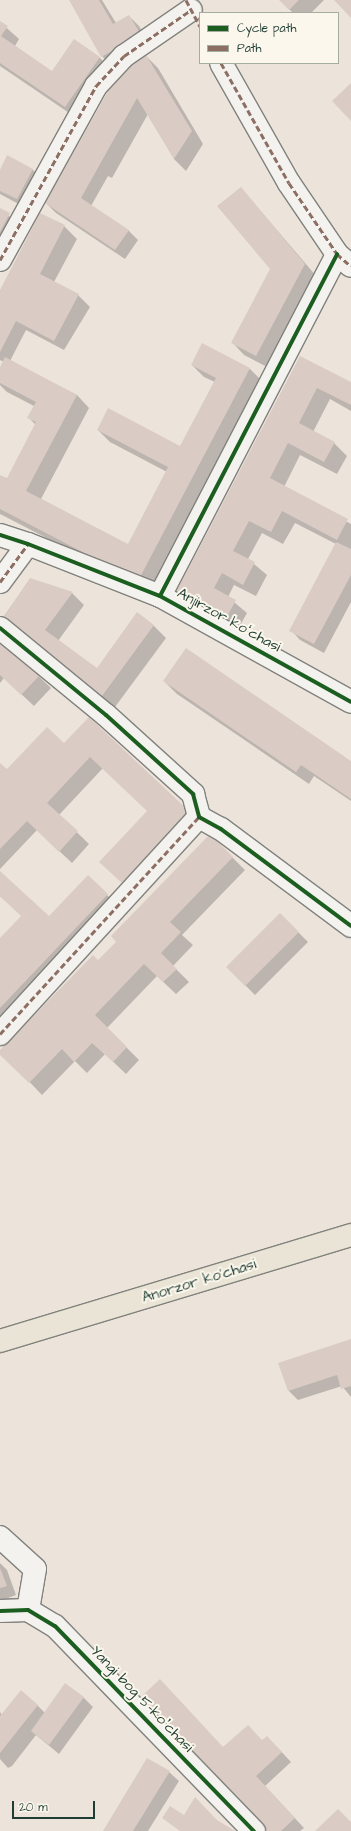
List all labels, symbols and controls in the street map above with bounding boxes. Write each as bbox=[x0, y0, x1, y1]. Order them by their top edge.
legend bbox=[199, 12, 339, 64]
text: Cycle path bbox=[237, 20, 296, 37]
text: Path bbox=[237, 40, 262, 57]
street label: Anjirzor koʻchasi bbox=[174, 584, 284, 656]
street label: Anorzor ko'chasi bbox=[140, 1255, 258, 1307]
street label: Yangi bog 5-koʼchasi bbox=[87, 1642, 197, 1756]
scale bar bbox=[14, 1793, 97, 1819]
text: 20 m bbox=[19, 1799, 48, 1816]

